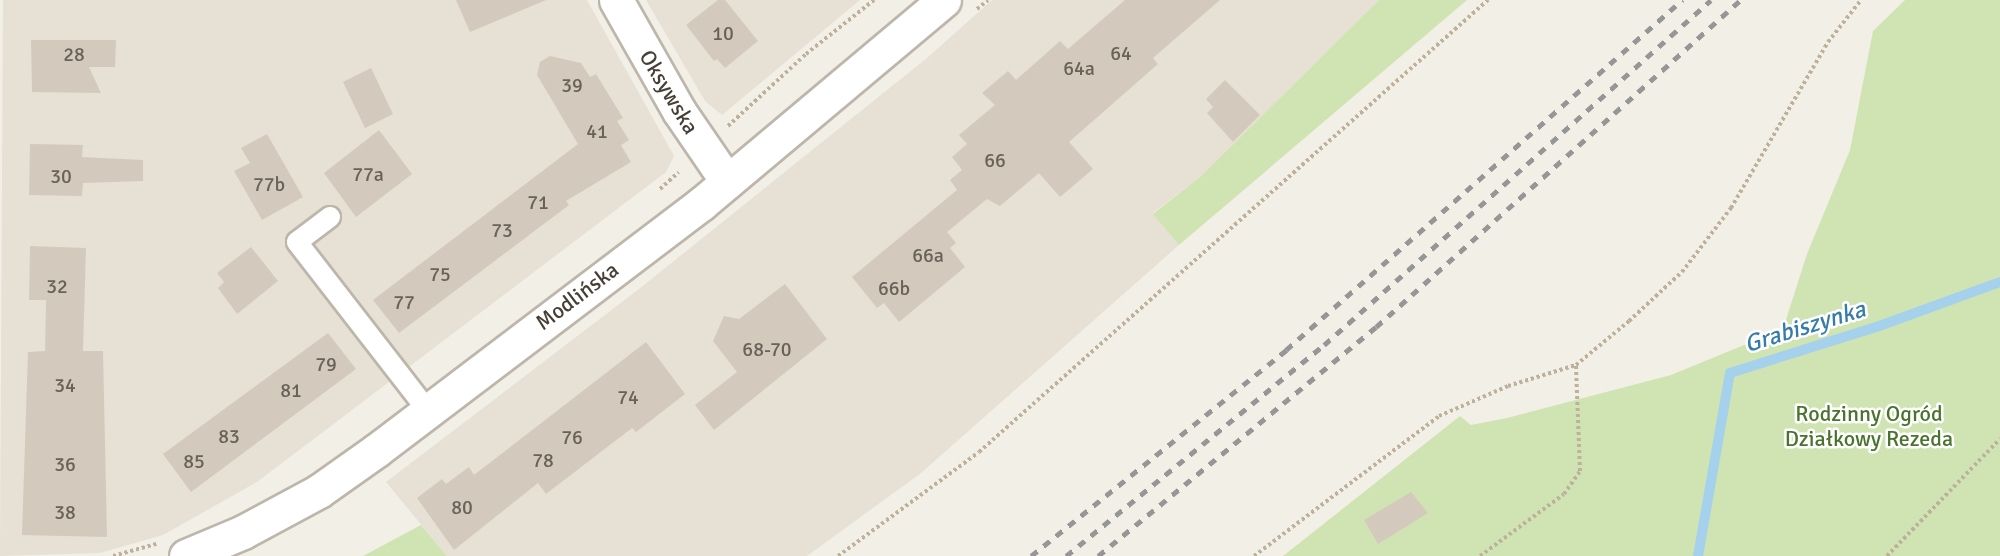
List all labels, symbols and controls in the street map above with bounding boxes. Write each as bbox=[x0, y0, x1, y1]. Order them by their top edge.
house number: 10 bbox=[712, 21, 734, 45]
house number: 64 bbox=[1110, 41, 1132, 65]
house number: 28 bbox=[63, 42, 85, 66]
street label: Oksywska bbox=[634, 45, 704, 139]
house number: 64a bbox=[1063, 56, 1095, 80]
house number: 39 bbox=[561, 73, 583, 97]
house number: 41 bbox=[586, 119, 608, 143]
house number: 66 bbox=[984, 148, 1006, 172]
house number: 77a bbox=[352, 162, 384, 186]
house number: 30 bbox=[50, 164, 72, 188]
house number: 77b bbox=[253, 172, 285, 196]
house number: 71 bbox=[527, 190, 549, 214]
house number: 73 bbox=[491, 218, 513, 242]
house number: 66a bbox=[912, 243, 944, 267]
street label: Modlińska bbox=[530, 256, 624, 336]
house number: 75 bbox=[429, 262, 451, 286]
house number: 32 bbox=[46, 274, 68, 298]
house number: 66b bbox=[878, 276, 910, 300]
house number: 77 bbox=[393, 290, 415, 314]
water label: Grabiszynka bbox=[1741, 295, 1869, 359]
house number: 68-70 bbox=[742, 337, 792, 361]
house number: 79 bbox=[315, 352, 337, 376]
house number: 34 bbox=[54, 373, 76, 397]
house number: 81 bbox=[280, 378, 302, 402]
house number: 74 bbox=[617, 385, 639, 409]
park label: Rodzinny Ogród Działkowy Rezeda bbox=[1785, 400, 1953, 452]
house number: 83 bbox=[218, 424, 240, 448]
house number: 76 bbox=[561, 425, 583, 449]
house number: 78 bbox=[532, 448, 554, 472]
house number: 85 bbox=[183, 449, 205, 473]
house number: 36 bbox=[54, 452, 76, 476]
house number: 80 bbox=[451, 495, 473, 519]
house number: 38 bbox=[54, 500, 76, 524]

